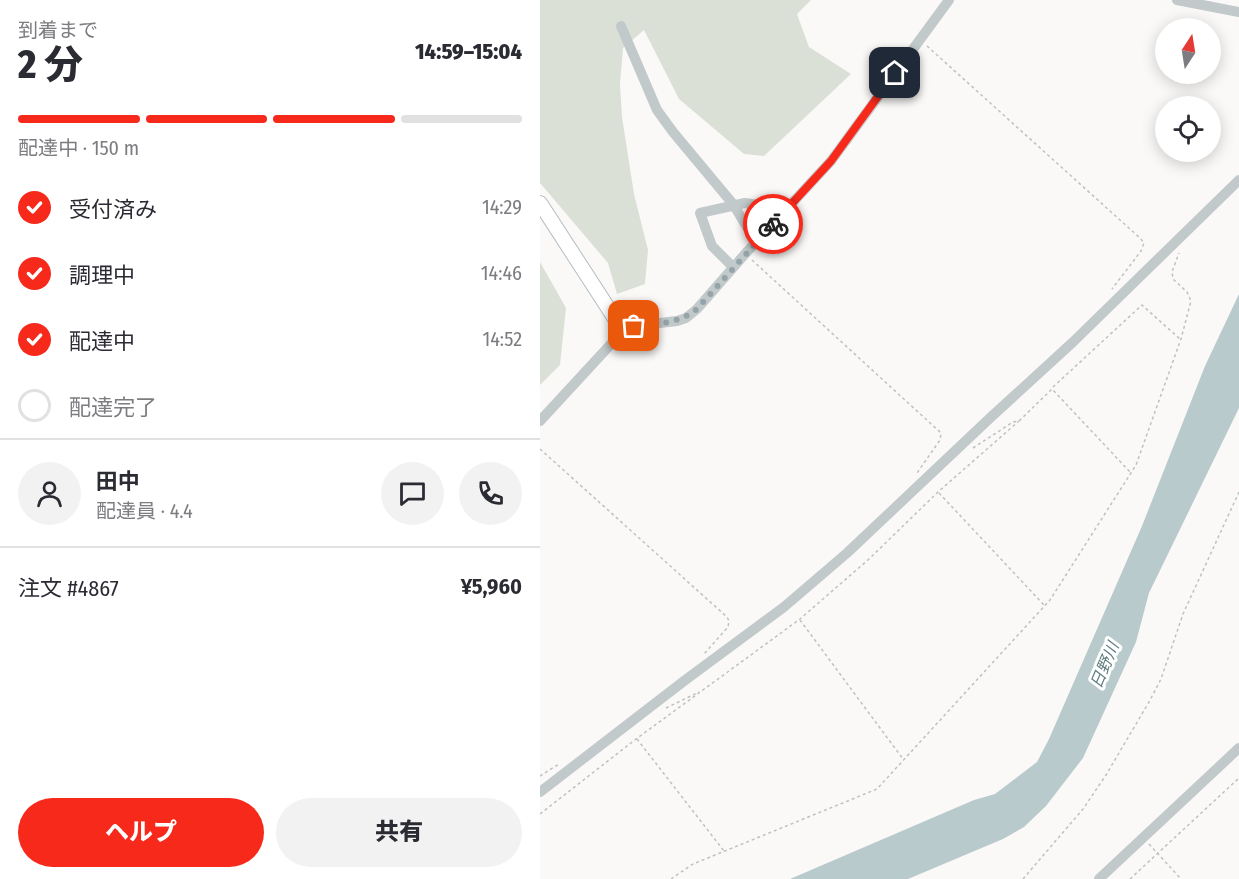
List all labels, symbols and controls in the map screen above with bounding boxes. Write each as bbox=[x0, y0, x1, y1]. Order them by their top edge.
text: 到着まで bbox=[18, 18, 98, 42]
north arrow bbox=[1155, 18, 1221, 84]
map controls bbox=[1155, 18, 1221, 162]
text: 14:59–15:04 bbox=[415, 38, 522, 65]
text: 2 分 bbox=[18, 42, 83, 88]
pin bbox=[869, 47, 920, 98]
icon: home bbox=[878, 56, 911, 89]
button: locate bbox=[1155, 96, 1221, 162]
text: 配達中 · 150 m bbox=[18, 136, 139, 160]
icon: check bbox=[18, 191, 51, 224]
courier bbox=[743, 194, 803, 254]
text: 14:29 bbox=[482, 195, 522, 219]
text: 受付済み bbox=[69, 196, 157, 223]
icon: bike bbox=[757, 208, 790, 241]
icon: check bbox=[18, 257, 51, 290]
text: 14:46 bbox=[481, 261, 522, 285]
text: 調理中 bbox=[69, 262, 135, 289]
pin bbox=[608, 300, 659, 351]
icon: bag bbox=[617, 309, 650, 342]
icon: check bbox=[18, 323, 51, 356]
text: 14:52 bbox=[482, 327, 522, 351]
text: 配達中 bbox=[69, 328, 135, 355]
text: 配達完了 bbox=[69, 394, 157, 421]
button: person bbox=[18, 462, 81, 525]
button: chat bbox=[381, 462, 444, 525]
button: phone bbox=[459, 462, 522, 525]
text: 田中 bbox=[96, 468, 140, 495]
text: 配達員 · 4.4 bbox=[96, 499, 193, 523]
text: ¥5,960 bbox=[461, 573, 522, 600]
text: 注文 #4867 bbox=[18, 575, 119, 602]
water label: 日野川 bbox=[1086, 638, 1123, 691]
button: ヘルプ bbox=[18, 798, 264, 867]
button: 共有 bbox=[276, 798, 522, 867]

